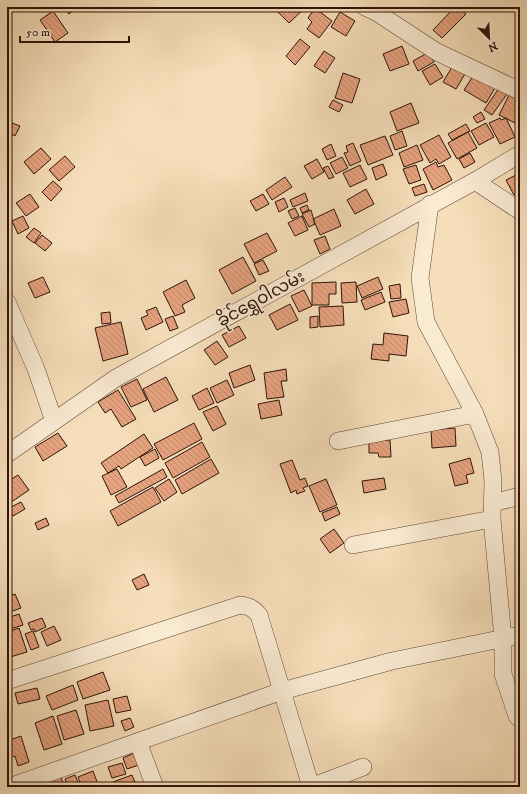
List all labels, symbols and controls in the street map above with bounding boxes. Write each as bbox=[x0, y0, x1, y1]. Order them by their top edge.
scale bar bbox=[20, 18, 129, 44]
north arrow bbox=[469, 18, 509, 58]
text: 50 m bbox=[26, 25, 50, 40]
text: N bbox=[486, 38, 500, 54]
street label: ခိုင်ရွှေဝါလမ်း bbox=[213, 265, 310, 335]

